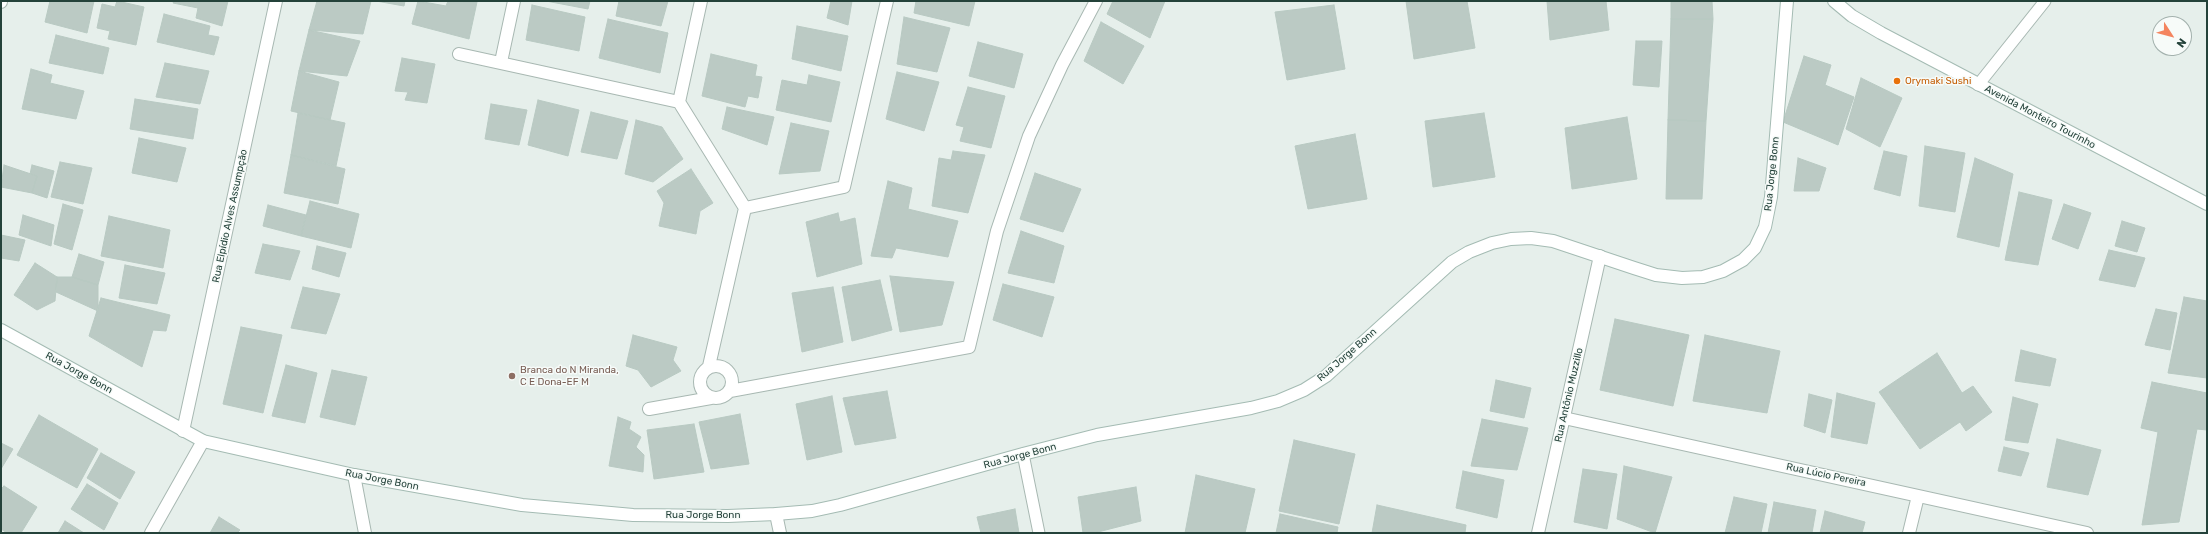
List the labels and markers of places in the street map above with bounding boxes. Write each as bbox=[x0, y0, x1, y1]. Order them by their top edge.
place label: Orymaki Sushi bbox=[1905, 75, 1971, 87]
marker: Orymaki Sushi bbox=[1892, 76, 1902, 86]
place label: Branca do N Miranda, C E Dona-EF M bbox=[520, 364, 619, 388]
marker: Branca do N Miranda, C E Dona-EF M bbox=[507, 371, 517, 381]

